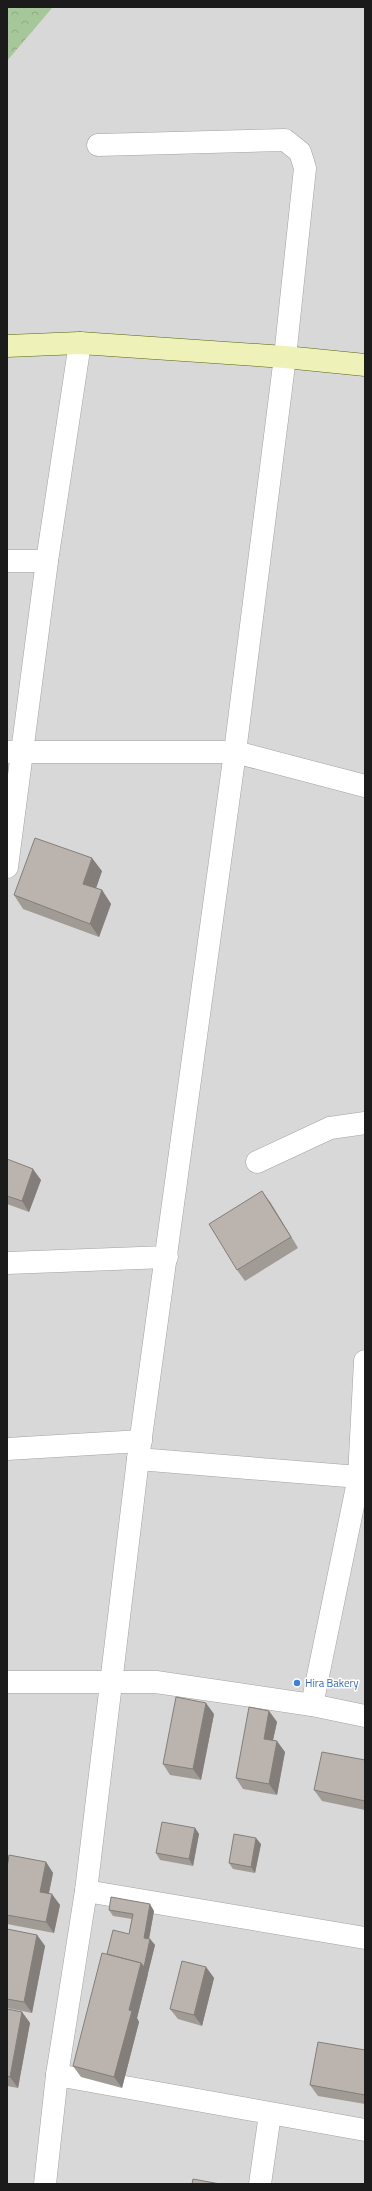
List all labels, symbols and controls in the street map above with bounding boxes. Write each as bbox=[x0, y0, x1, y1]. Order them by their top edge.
place label: Hira Bakery bbox=[305, 1675, 359, 1691]
marker: Hira Bakery bbox=[292, 1678, 302, 1688]

